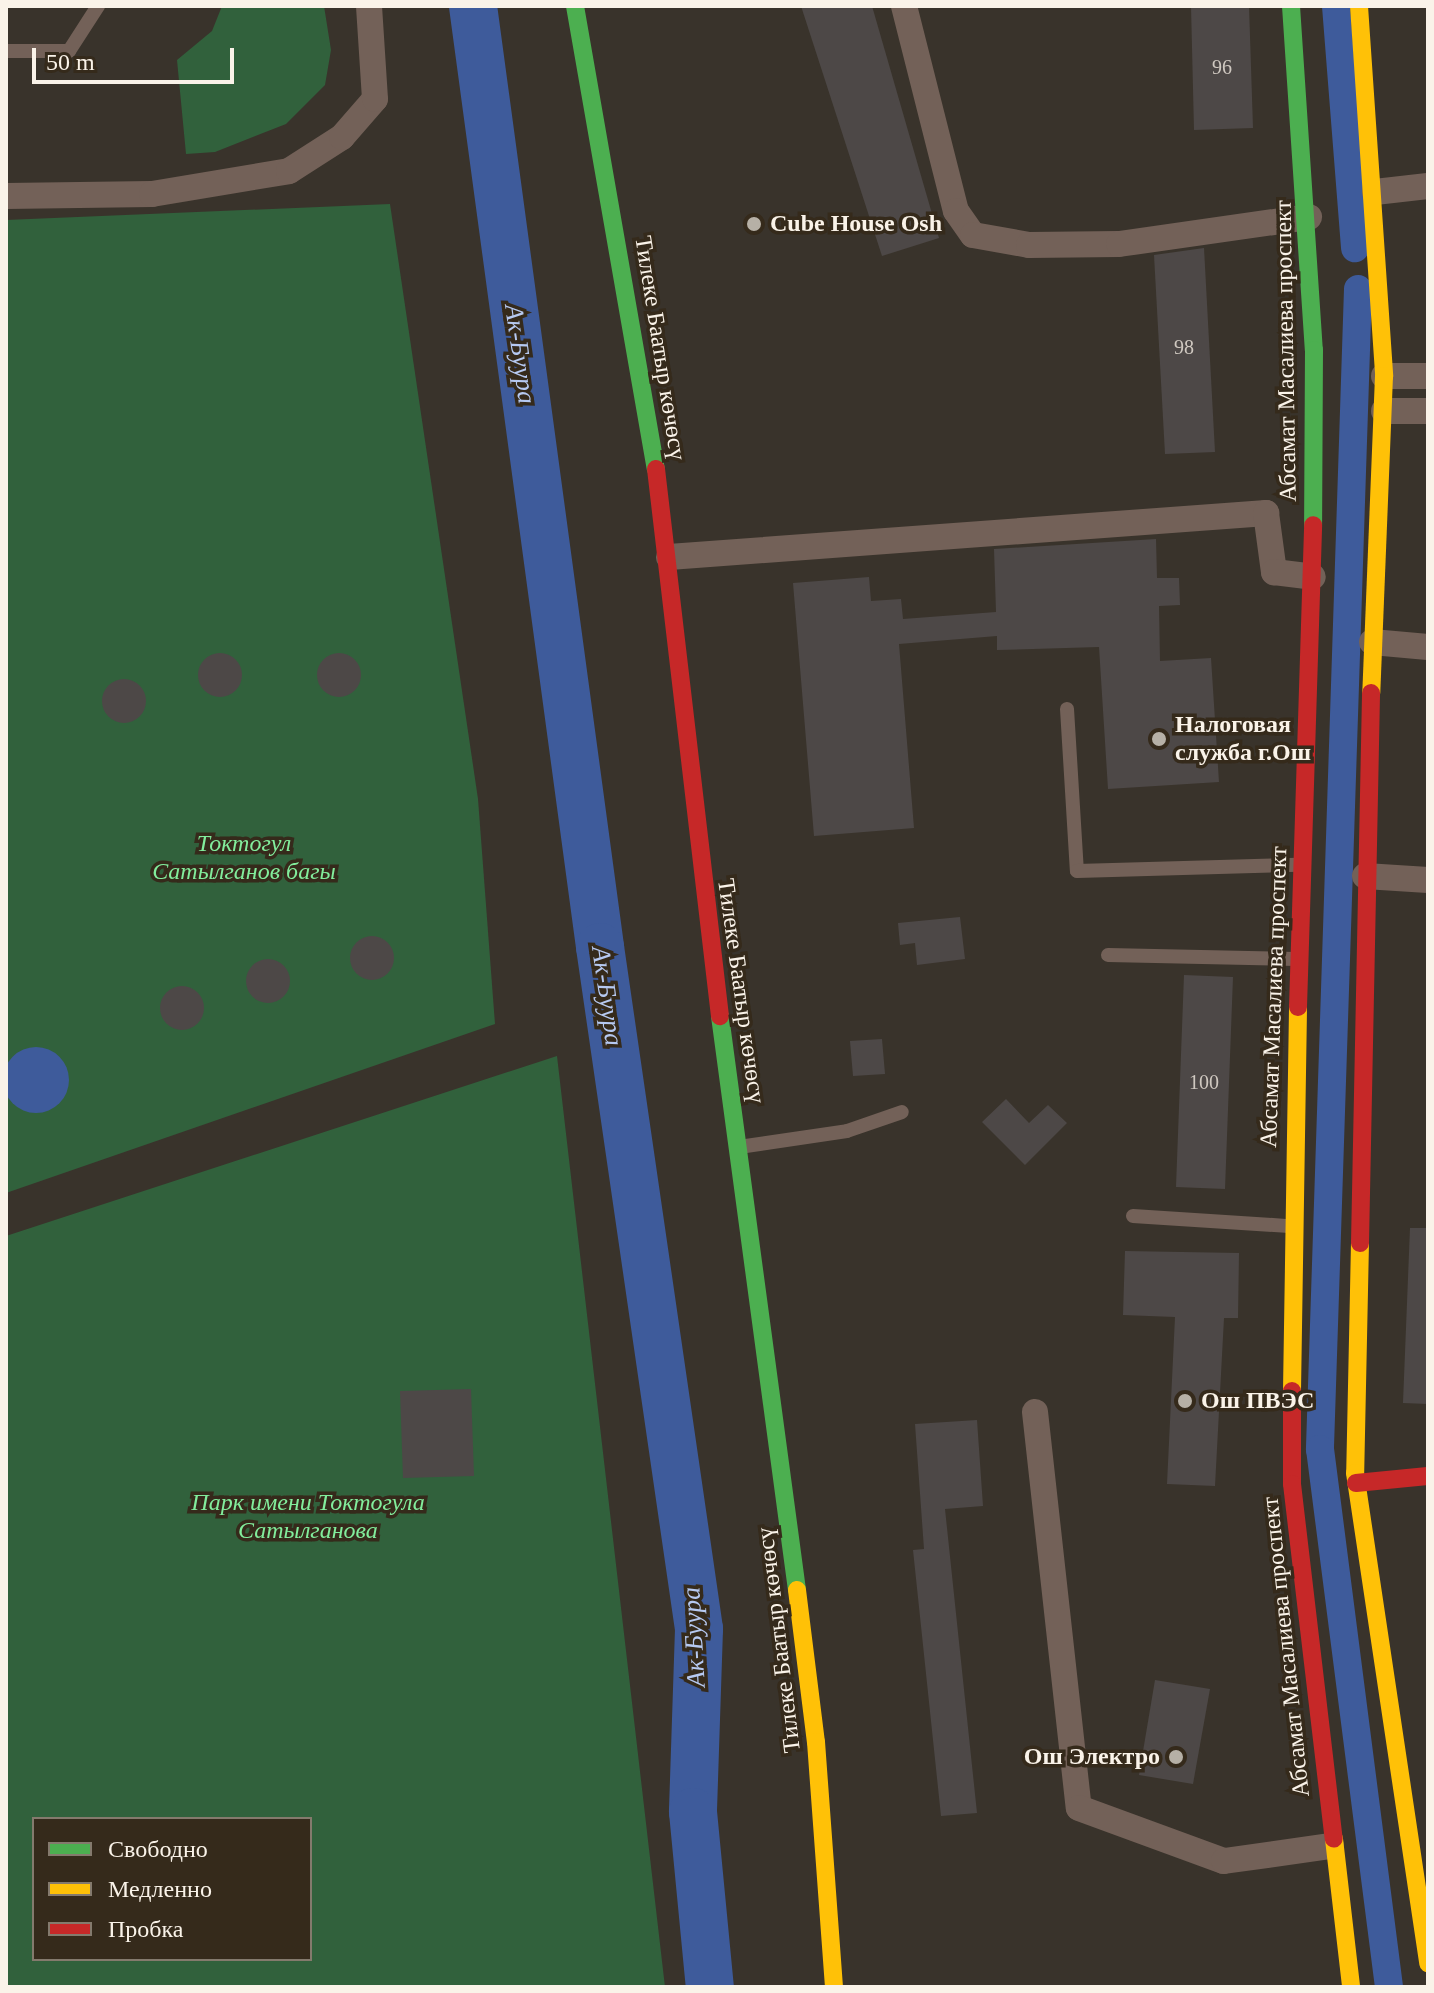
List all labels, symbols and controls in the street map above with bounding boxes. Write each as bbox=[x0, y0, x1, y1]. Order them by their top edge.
scale bar bbox=[36, 32, 238, 82]
text: 50 m bbox=[46, 49, 95, 75]
house number: 96 bbox=[1212, 55, 1232, 79]
street label: Абсамат Масалиева проспект bbox=[1269, 200, 1303, 502]
place label: Cube House Osh bbox=[770, 210, 942, 238]
marker: Cube House Osh bbox=[745, 215, 763, 233]
street label: Тилеке Баатыр көчөсү bbox=[628, 234, 692, 462]
water label: Ак-Буура bbox=[498, 302, 542, 406]
house number: 98 bbox=[1174, 335, 1194, 359]
place label: Налоговая служба г.Ош bbox=[1175, 711, 1311, 767]
marker: Налоговая служба г.Ош bbox=[1150, 730, 1168, 748]
park label: Токтогул Сатылганов багы bbox=[152, 830, 336, 886]
street label: Абсамат Масалиева проспект bbox=[1254, 846, 1294, 1148]
street label: Тилеке Баатыр көчөсү bbox=[711, 877, 771, 1105]
water label: Ак-Буура bbox=[585, 944, 629, 1048]
house number: 100 bbox=[1189, 1070, 1219, 1094]
place label: Ош ПВЭС bbox=[1201, 1387, 1314, 1415]
marker: Ош ПВЭС bbox=[1176, 1392, 1194, 1410]
park label: Парк имени Токтогула Сатылганова bbox=[191, 1489, 425, 1545]
street label: Абсамат Масалиева проспект bbox=[1256, 1495, 1316, 1799]
street label: Тилеке Баатыр көчөсү bbox=[751, 1526, 807, 1754]
water label: Ак-Буура bbox=[676, 1586, 712, 1688]
place label: Ош Электро bbox=[1024, 1743, 1160, 1771]
marker: Ош Электро bbox=[1167, 1748, 1185, 1766]
legend bbox=[32, 1817, 312, 1961]
text: Свободно bbox=[108, 1836, 208, 1862]
text: Медленно bbox=[108, 1876, 212, 1902]
text: Пробка bbox=[108, 1916, 184, 1942]

